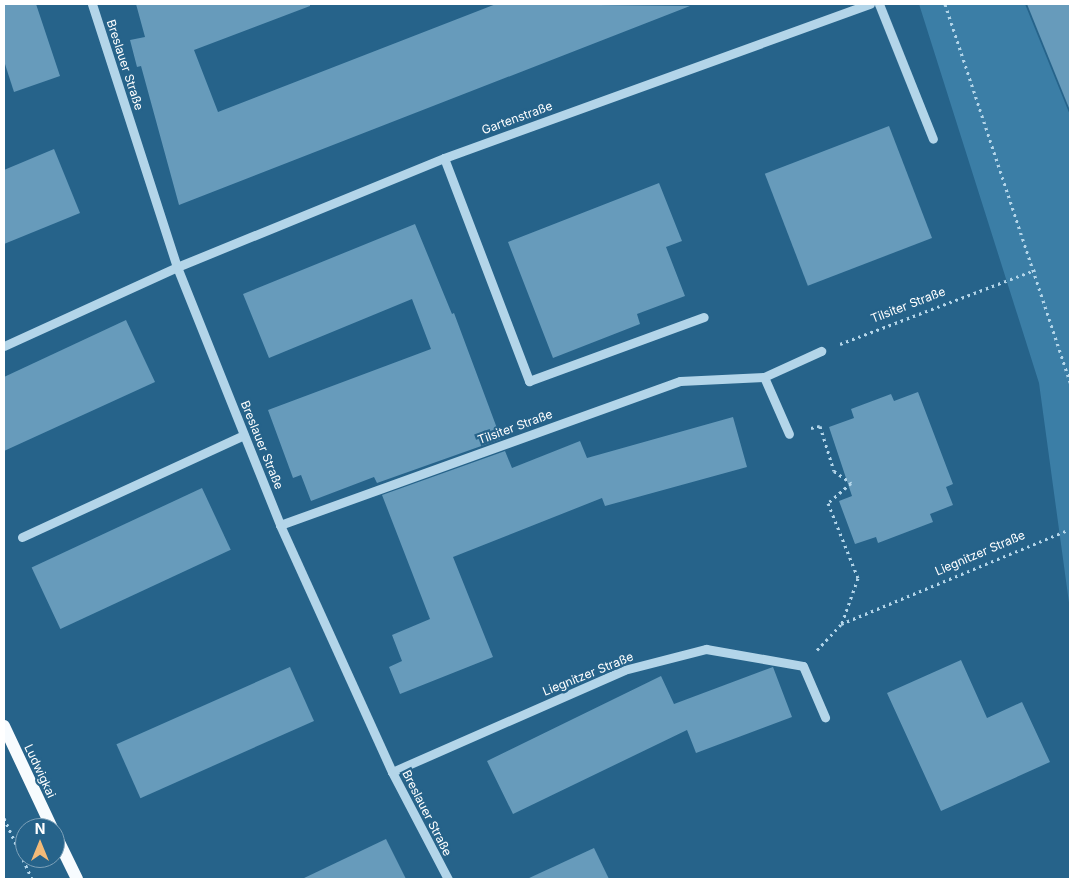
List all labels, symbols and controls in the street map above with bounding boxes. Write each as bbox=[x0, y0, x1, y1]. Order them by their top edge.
street label: Breslauer Straße bbox=[104, 18, 146, 112]
street label: Gartenstraße bbox=[480, 99, 554, 137]
street label: Tilsiter Straße bbox=[869, 284, 947, 326]
street label: Breslauer Straße bbox=[238, 399, 286, 491]
street label: Tilsiter Straße bbox=[476, 407, 554, 447]
street label: Liegnitzer Straße bbox=[933, 528, 1027, 578]
street label: Liegnitzer Straße bbox=[541, 649, 635, 699]
street label: Ludwigkai bbox=[21, 742, 59, 800]
street label: Breslauer Straße bbox=[399, 768, 455, 858]
north arrow bbox=[15, 818, 65, 868]
text: N bbox=[35, 820, 45, 837]

